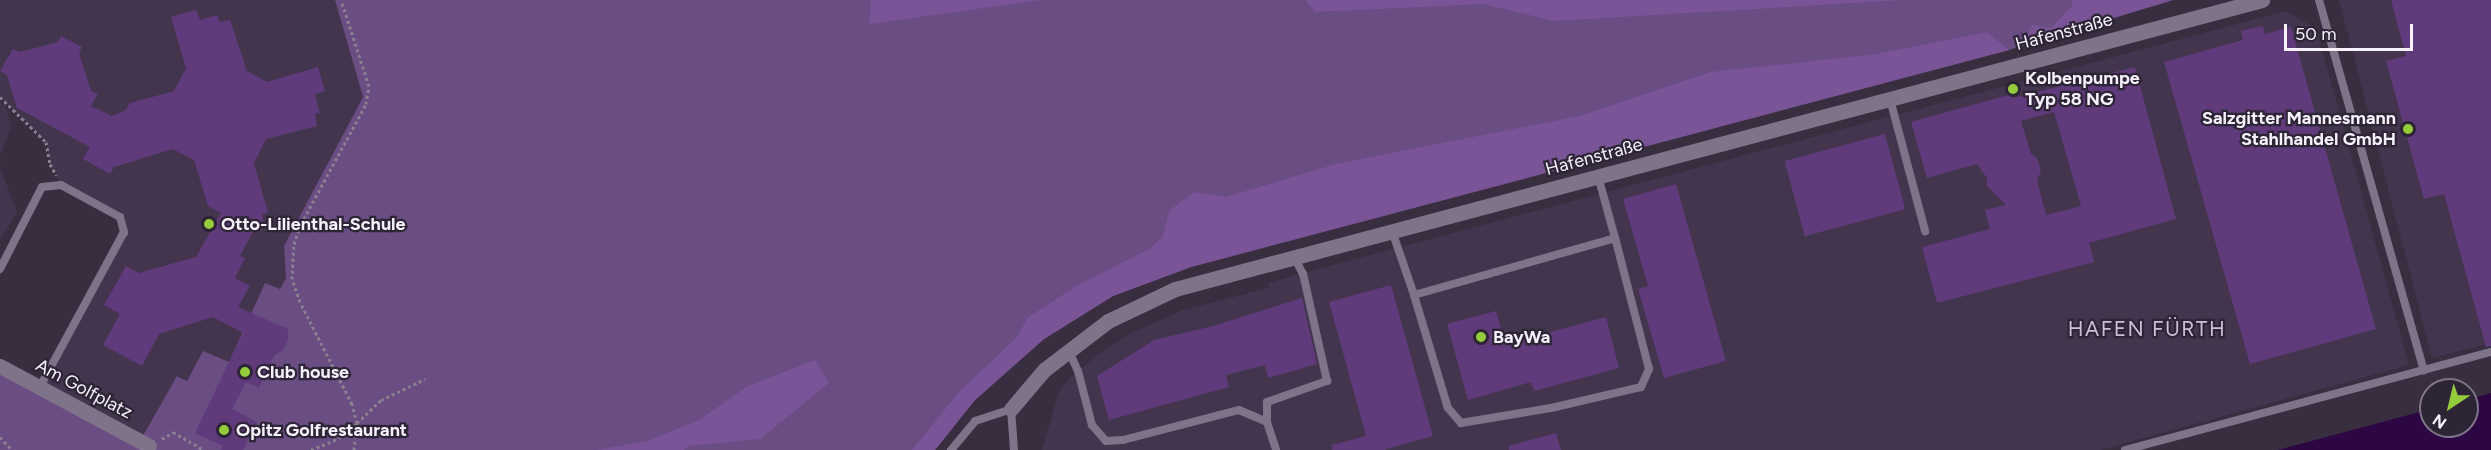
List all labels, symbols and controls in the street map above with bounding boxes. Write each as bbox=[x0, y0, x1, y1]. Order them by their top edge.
street label: Hafenstraße bbox=[2013, 9, 2115, 55]
scale bar bbox=[2287, 12, 2416, 50]
text: 50 m bbox=[2295, 23, 2337, 45]
place label: Kolbenpumpe Typ 58 NG bbox=[2025, 68, 2140, 110]
marker: Kolbenpumpe Typ 58 NG bbox=[2006, 82, 2020, 96]
place label: Salzgitter Mannesmann Stahlhandel GmbH bbox=[2202, 108, 2396, 150]
marker: Salzgitter Mannesmann Stahlhandel GmbH bbox=[2401, 122, 2415, 136]
street label: Hafenstraße bbox=[1543, 134, 1645, 180]
place label: Otto-Lilienthal-Schule bbox=[221, 213, 405, 235]
marker: Otto-Lilienthal-Schule bbox=[202, 217, 216, 231]
district label: HAFEN FÜRTH bbox=[2068, 316, 2226, 342]
place label: BayWa bbox=[1493, 326, 1550, 348]
marker: BayWa bbox=[1474, 330, 1488, 344]
street label: Am Golfplatz bbox=[32, 355, 136, 423]
place label: Club house bbox=[257, 361, 349, 383]
marker: Club house bbox=[238, 365, 252, 379]
north arrow bbox=[2419, 378, 2479, 438]
text: N bbox=[2429, 410, 2450, 433]
place label: Opitz Golfrestaurant bbox=[236, 419, 407, 441]
marker: Opitz Golfrestaurant bbox=[217, 423, 231, 437]

